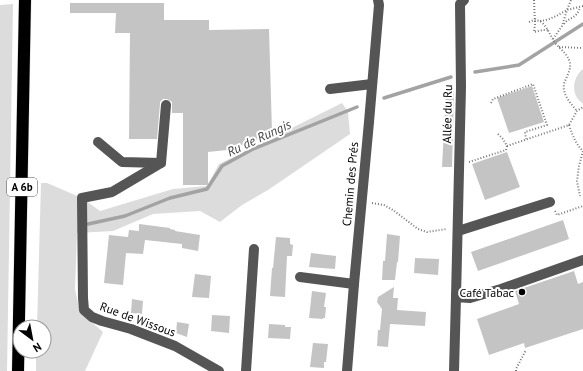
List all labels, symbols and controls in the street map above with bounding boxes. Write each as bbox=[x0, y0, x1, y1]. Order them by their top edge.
street label: Allée du Ru bbox=[439, 84, 455, 144]
water label: Ru de Rungis bbox=[224, 115, 295, 160]
street label: Chemin des Prés bbox=[339, 141, 361, 227]
road number: A 6b bbox=[7, 178, 37, 196]
place label: Café Tabac bbox=[460, 285, 515, 300]
marker: Café Tabac bbox=[517, 287, 527, 297]
street label: Rue de Wissous bbox=[98, 298, 178, 340]
north arrow bbox=[12, 319, 52, 359]
text: N bbox=[31, 340, 44, 355]

